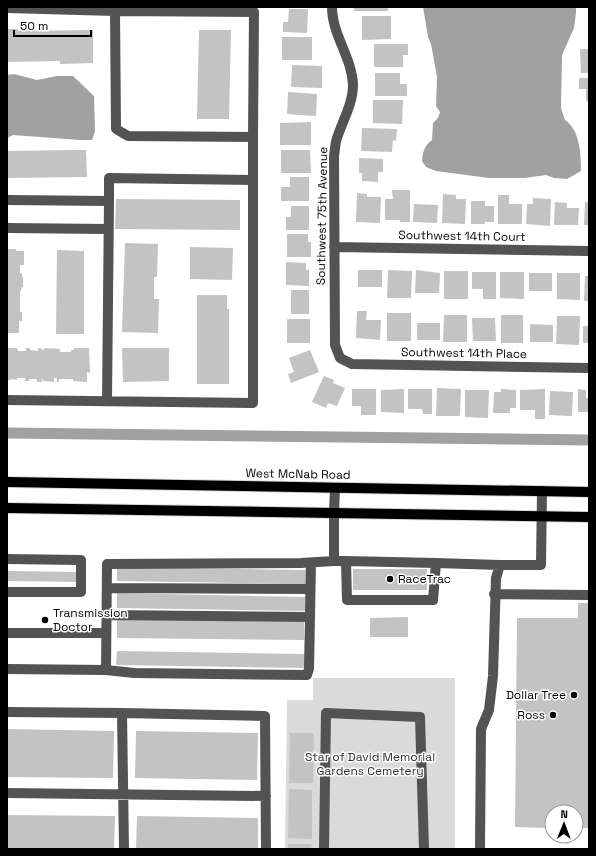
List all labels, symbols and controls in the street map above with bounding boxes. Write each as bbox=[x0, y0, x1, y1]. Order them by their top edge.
scale bar bbox=[14, 12, 91, 38]
text: 50 m bbox=[20, 18, 48, 34]
street label: Southwest 75th Avenue bbox=[313, 147, 331, 285]
street label: Southwest 14th Court bbox=[398, 227, 526, 245]
street label: Southwest 14th Place bbox=[401, 344, 527, 362]
street label: West McNab Road bbox=[245, 465, 351, 483]
place label: RaceTrac bbox=[398, 571, 451, 587]
marker: RaceTrac bbox=[385, 574, 395, 584]
place label: Transmission Doctor bbox=[53, 605, 128, 635]
marker: Transmission Doctor bbox=[40, 615, 50, 625]
place label: Dollar Tree bbox=[506, 687, 566, 703]
marker: Dollar Tree bbox=[569, 690, 579, 700]
place label: Ross bbox=[517, 707, 545, 723]
marker: Ross bbox=[548, 710, 558, 720]
park label: Star of David Memorial Gardens Cemetery bbox=[305, 749, 435, 779]
north arrow bbox=[544, 804, 584, 844]
text: N bbox=[560, 807, 568, 821]

